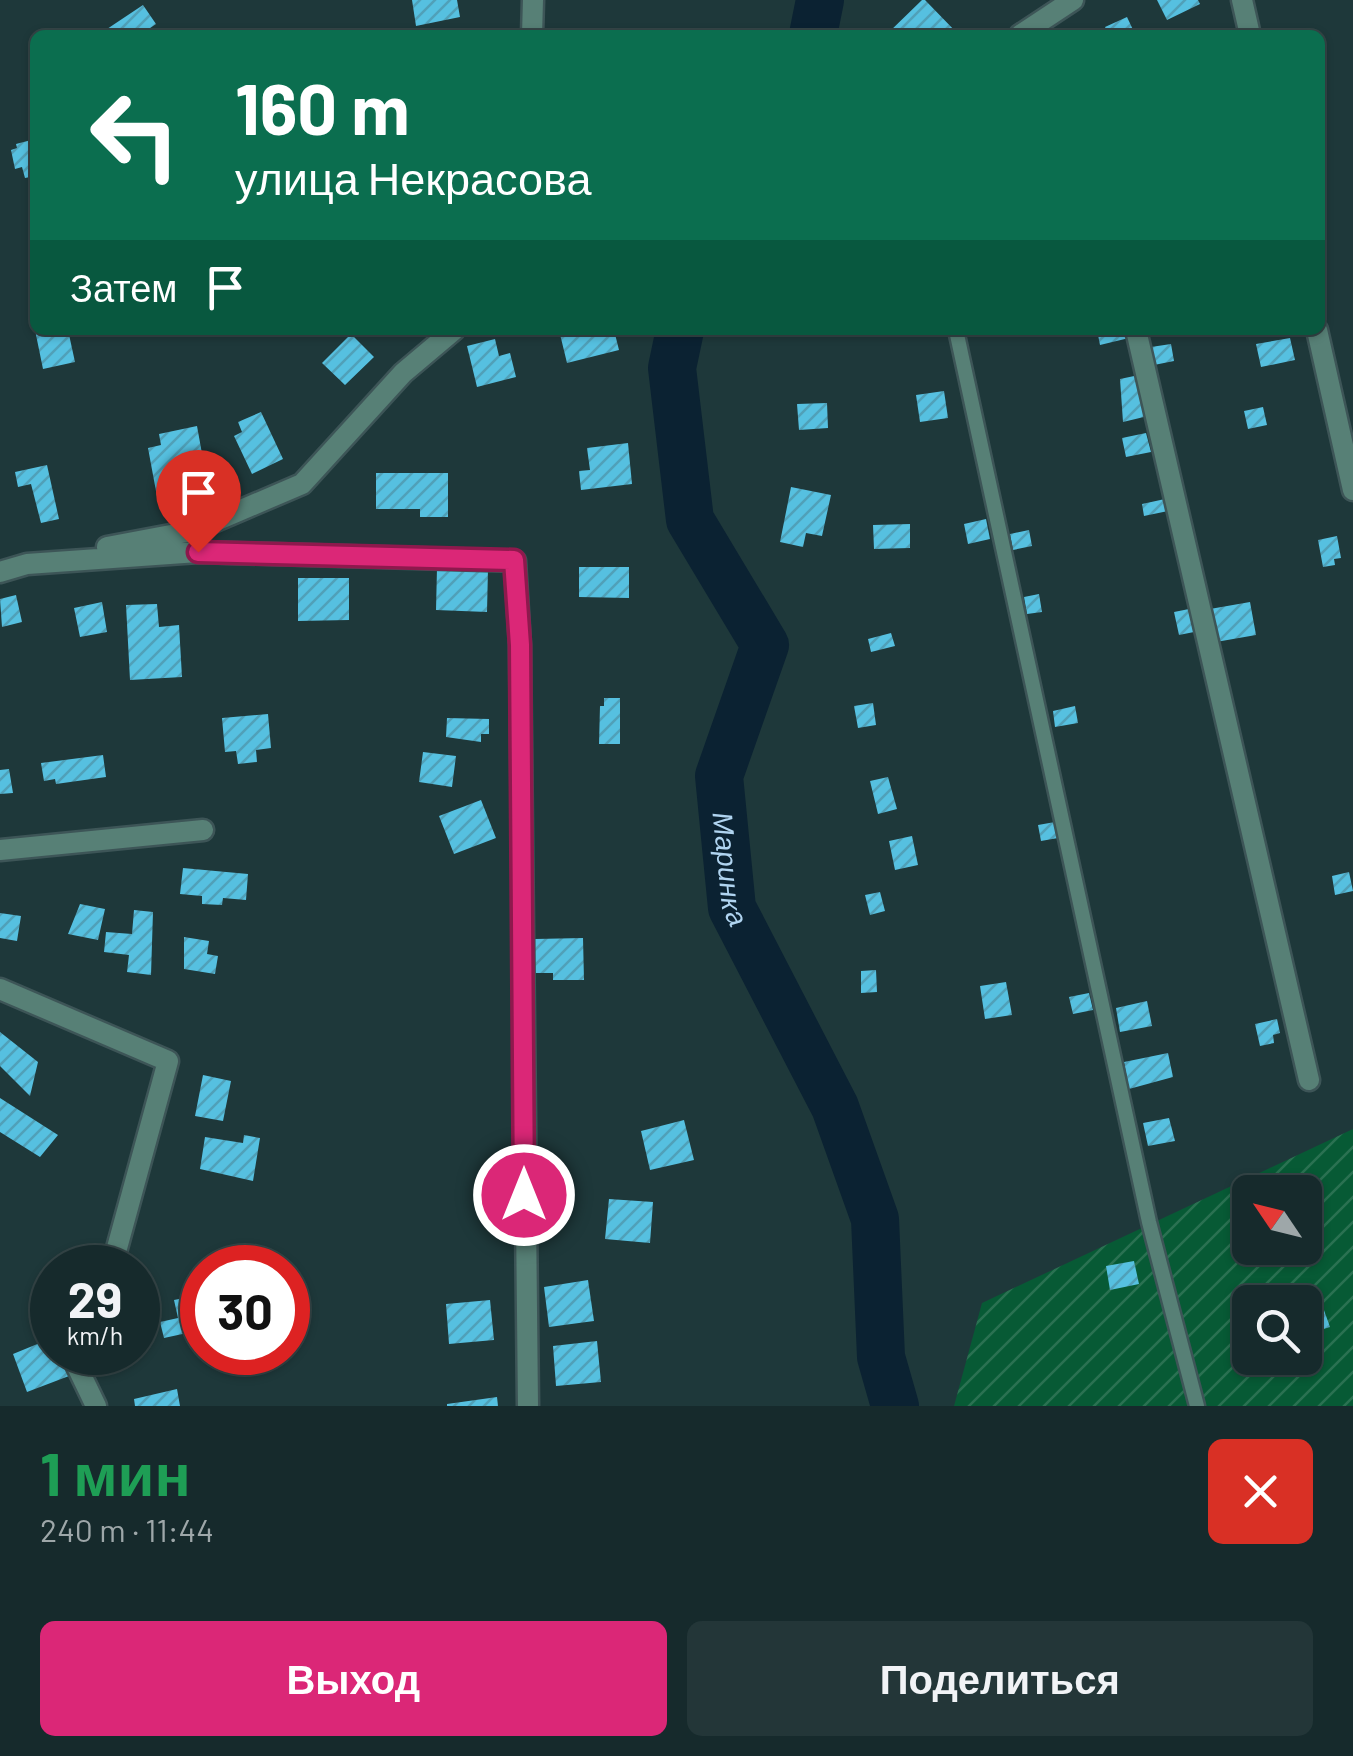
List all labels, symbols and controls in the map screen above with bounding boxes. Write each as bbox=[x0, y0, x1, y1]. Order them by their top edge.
text: 160 m bbox=[235, 65, 410, 149]
icon: left bbox=[70, 70, 200, 200]
text: улица Некрасова bbox=[235, 150, 591, 204]
icon: arrive bbox=[198, 260, 253, 315]
text: Затем bbox=[70, 264, 178, 310]
pin bbox=[156, 450, 241, 553]
icon: arrive bbox=[171, 465, 226, 520]
water label: Маринка bbox=[707, 810, 756, 931]
position arrow bbox=[472, 1143, 576, 1247]
north arrow bbox=[1232, 1175, 1322, 1265]
map controls bbox=[1232, 1175, 1322, 1375]
speed limit sign: 30 bbox=[180, 1245, 310, 1375]
text: 29 bbox=[68, 1268, 122, 1328]
button: search bbox=[1232, 1285, 1322, 1375]
text: km/h bbox=[67, 1320, 123, 1350]
text: 1 мин bbox=[40, 1436, 191, 1508]
button: close bbox=[1208, 1439, 1313, 1544]
text: 240 m · 11:44 bbox=[40, 1510, 214, 1548]
button: Выход bbox=[40, 1621, 667, 1736]
button: Поделиться bbox=[687, 1621, 1313, 1736]

